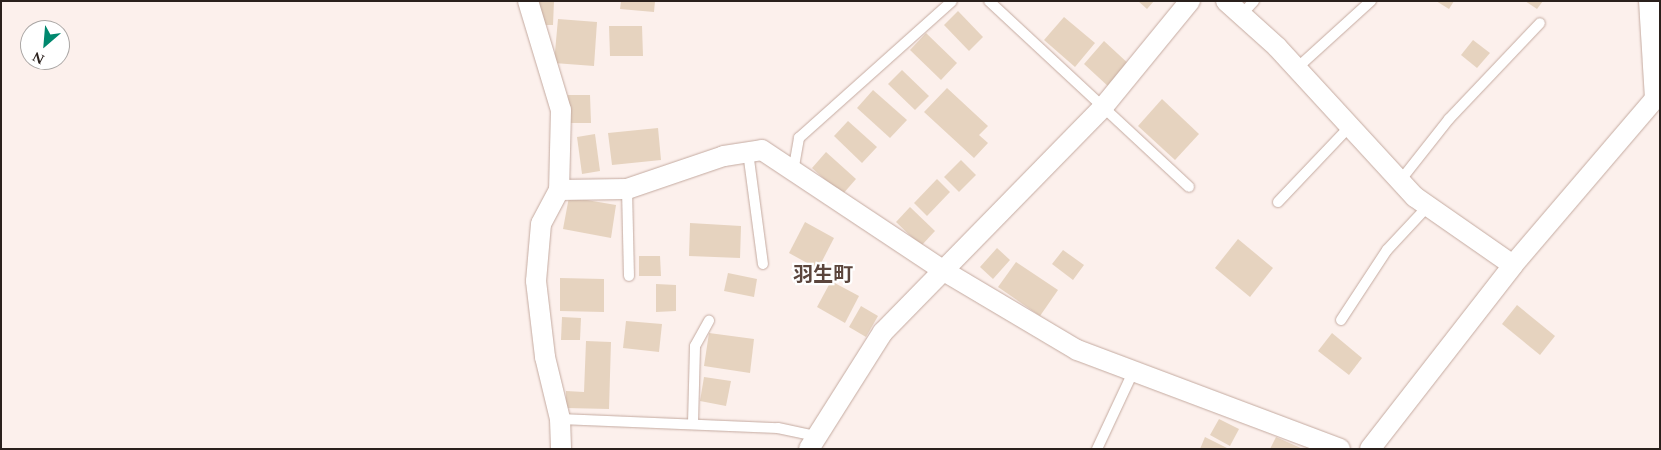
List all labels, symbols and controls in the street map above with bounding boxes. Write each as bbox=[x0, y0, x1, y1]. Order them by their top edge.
north arrow bbox=[20, 20, 70, 70]
text: N bbox=[29, 46, 48, 70]
district label: 羽生町 bbox=[793, 263, 853, 287]

